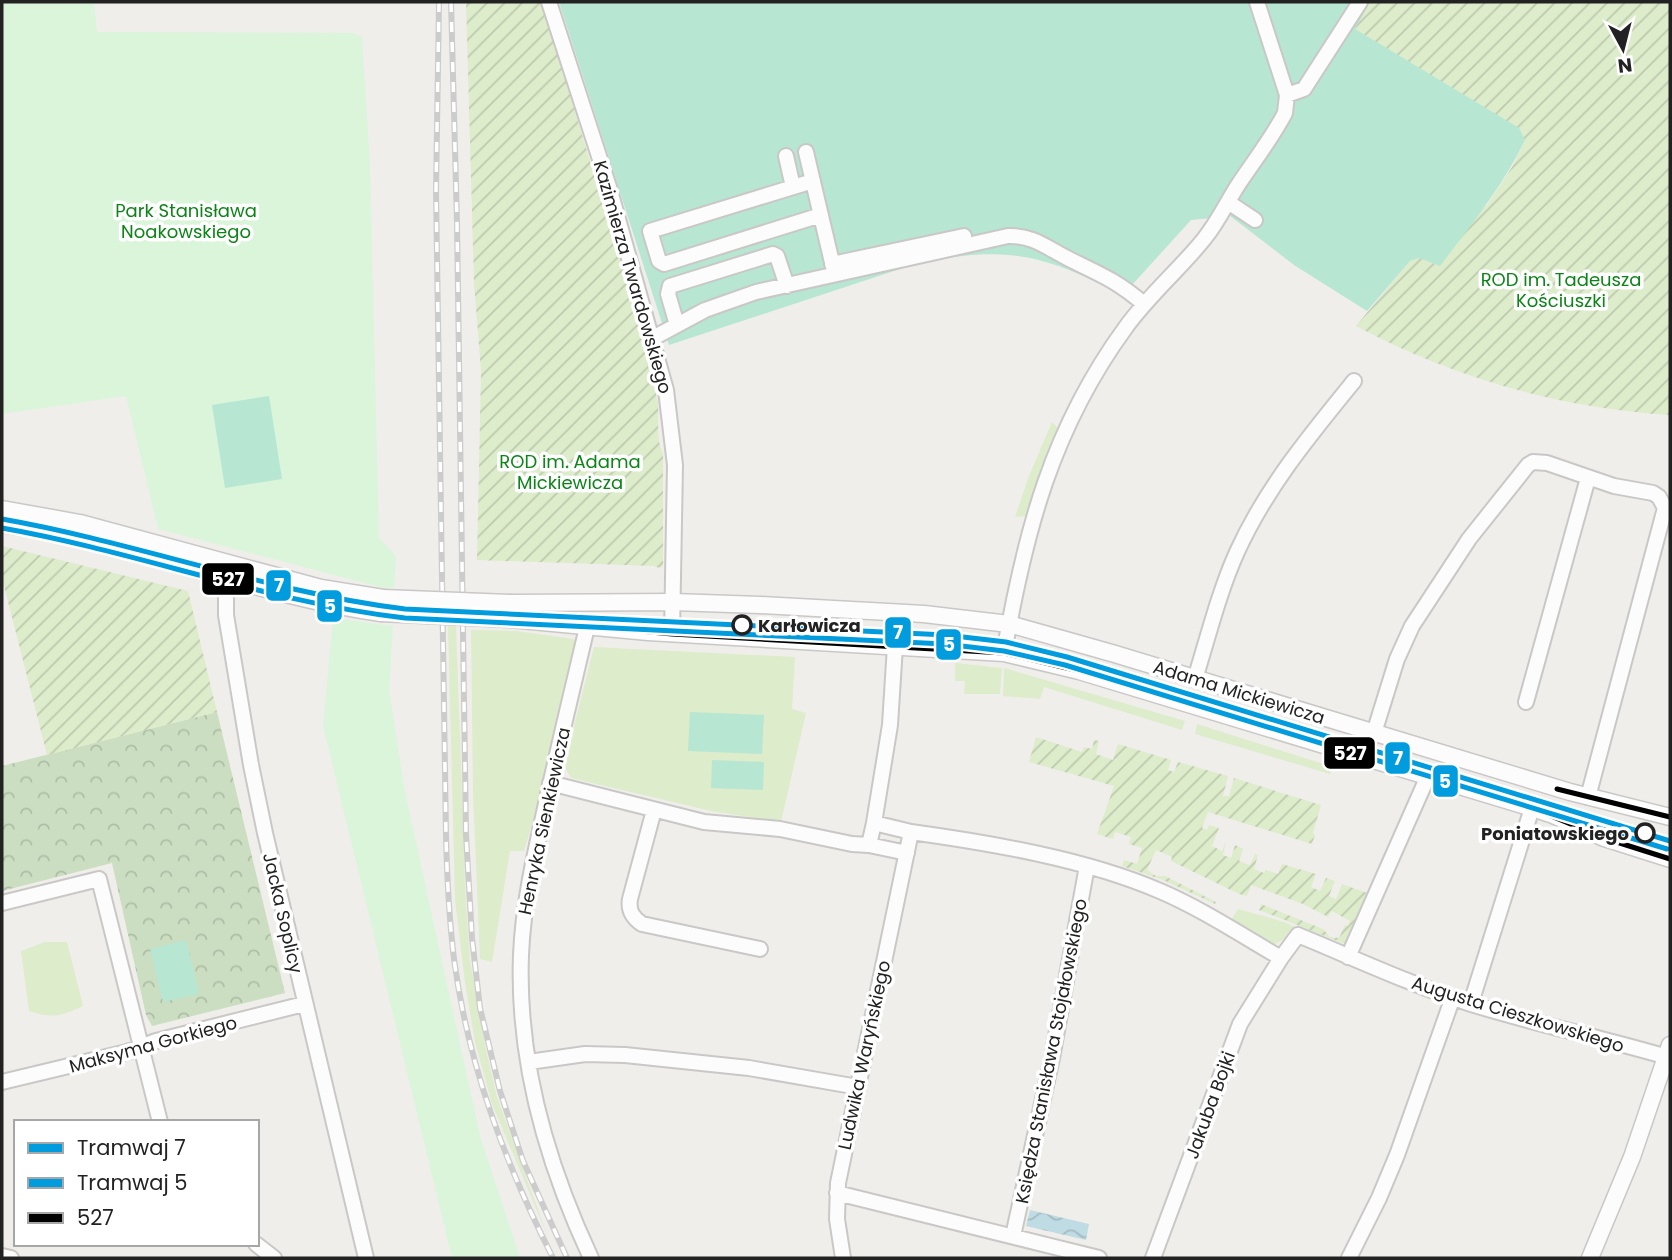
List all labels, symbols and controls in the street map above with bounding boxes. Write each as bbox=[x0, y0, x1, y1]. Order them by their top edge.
north arrow bbox=[1588, 14, 1658, 84]
text: N bbox=[1616, 51, 1634, 80]
street label: Kazimierza Twardowskiego bbox=[588, 158, 678, 396]
park label: Park Stanisława Noakowskiego bbox=[115, 198, 257, 244]
park label: ROD im. Tadeusza Kościuszki bbox=[1481, 267, 1641, 313]
park label: ROD im. Adama Mickiewicza bbox=[499, 449, 641, 495]
line badge: 527 bbox=[201, 562, 255, 596]
text: 527 bbox=[211, 566, 245, 593]
line badge: 7 bbox=[265, 569, 292, 602]
text: 7 bbox=[274, 572, 284, 599]
line badge: 5 bbox=[316, 589, 343, 623]
text: 5 bbox=[324, 593, 336, 620]
place label: Karłowicza bbox=[758, 613, 861, 638]
marker: Karłowicza bbox=[732, 615, 752, 635]
line badge: 7 bbox=[884, 616, 912, 649]
text: 7 bbox=[893, 619, 903, 646]
line badge: 5 bbox=[935, 628, 962, 661]
text: 5 bbox=[943, 631, 955, 658]
street label: Adama Mickiewicza bbox=[1150, 654, 1328, 730]
street label: Henryka Sienkiewicza bbox=[512, 725, 576, 917]
line badge: 527 bbox=[1323, 736, 1376, 770]
text: 527 bbox=[1333, 740, 1367, 767]
line badge: 7 bbox=[1384, 741, 1411, 775]
text: 7 bbox=[1393, 745, 1403, 772]
line badge: 5 bbox=[1432, 764, 1459, 798]
text: 5 bbox=[1439, 768, 1451, 795]
place label: Poniatowskiego bbox=[1481, 821, 1629, 846]
marker: Poniatowskiego bbox=[1635, 823, 1655, 843]
street label: Jacka Soplicy bbox=[257, 850, 309, 976]
street label: Księdza Stanisława Stojałowskiego bbox=[1009, 896, 1093, 1206]
street label: Ludwika Waryńskiego bbox=[832, 958, 896, 1152]
street label: Augusta Cieszkowskiego bbox=[1409, 970, 1627, 1058]
street label: Maksyma Gorkiego bbox=[66, 1010, 240, 1078]
street label: Jakuba Bojki bbox=[1179, 1048, 1241, 1162]
legend bbox=[14, 1120, 259, 1246]
text: Tramwaj 7 bbox=[77, 1133, 186, 1162]
text: Tramwaj 5 bbox=[77, 1168, 187, 1197]
text: 527 bbox=[77, 1203, 114, 1232]

